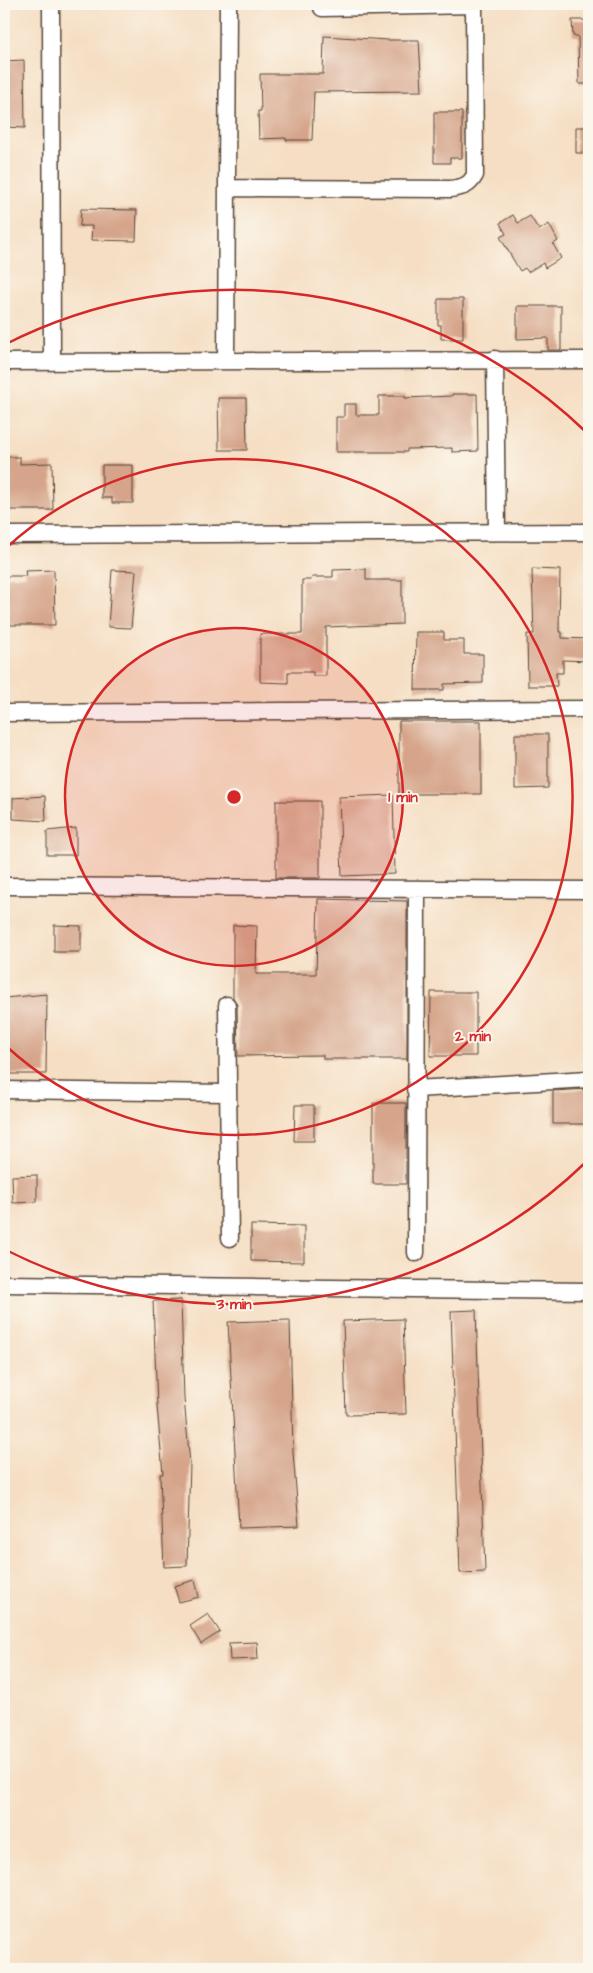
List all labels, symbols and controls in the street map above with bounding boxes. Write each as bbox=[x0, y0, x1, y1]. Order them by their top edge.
text: 1 min bbox=[388, 787, 418, 808]
centre of rings bbox=[225, 788, 243, 806]
text: 2 min bbox=[454, 1026, 492, 1047]
text: 3 min bbox=[215, 1294, 252, 1315]

